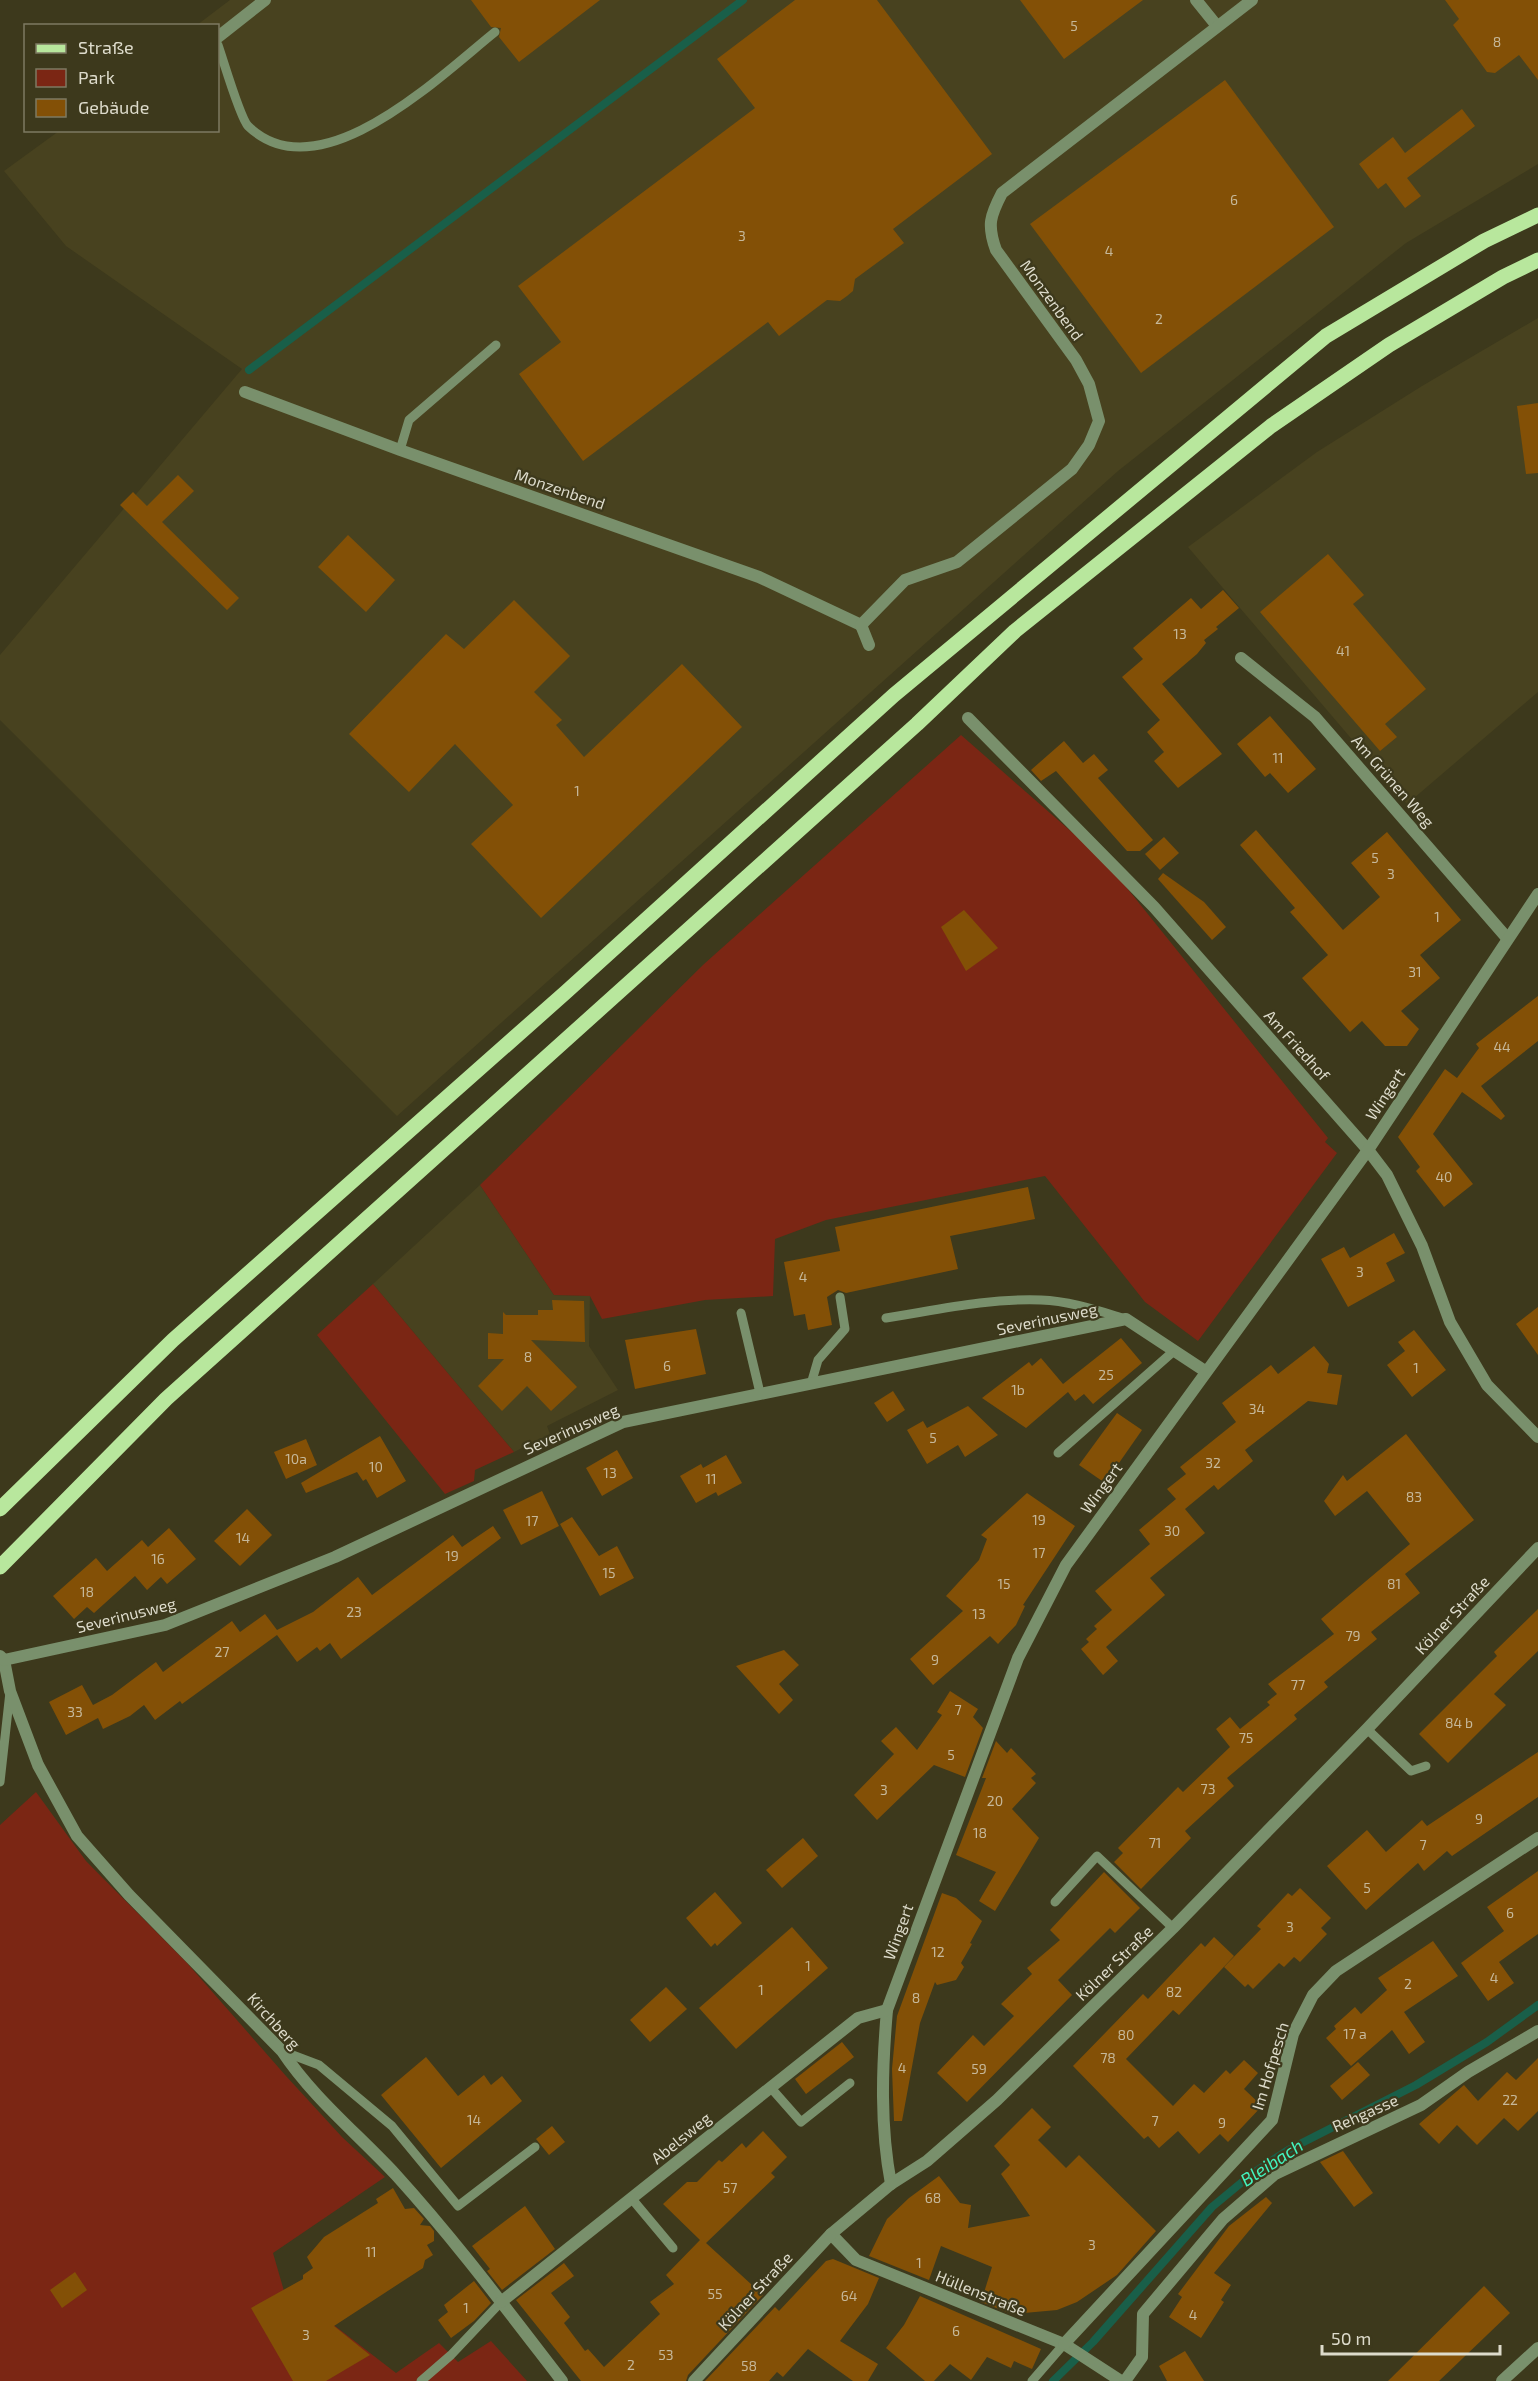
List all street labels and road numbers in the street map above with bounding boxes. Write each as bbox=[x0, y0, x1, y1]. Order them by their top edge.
street label: Monzenbend bbox=[1017, 256, 1088, 344]
street label: Monzenbend bbox=[512, 464, 608, 513]
street label: Am Grünen Weg bbox=[1348, 731, 1439, 831]
street label: Am Friedhof bbox=[1261, 1005, 1335, 1085]
street label: Wingert bbox=[1361, 1064, 1408, 1123]
street label: Severinusweg bbox=[995, 1299, 1099, 1338]
street label: Severinusweg bbox=[520, 1399, 621, 1458]
street label: Wingert bbox=[1076, 1458, 1125, 1517]
street label: Kölner Straße bbox=[1411, 1572, 1493, 1658]
street label: Severinusweg bbox=[74, 1593, 178, 1636]
street label: Wingert bbox=[879, 1901, 916, 1963]
street label: Kölner Straße bbox=[1071, 1921, 1156, 2004]
street label: Kirchberg bbox=[244, 1988, 305, 2053]
street label: Im Hofpesch bbox=[1247, 2020, 1292, 2112]
street label: Rehgasse bbox=[1329, 2090, 1401, 2135]
street label: Abelsweg bbox=[647, 2108, 714, 2167]
street label: Kölner Straße bbox=[714, 2248, 796, 2334]
street label: Hüllenstraße bbox=[933, 2266, 1029, 2319]

